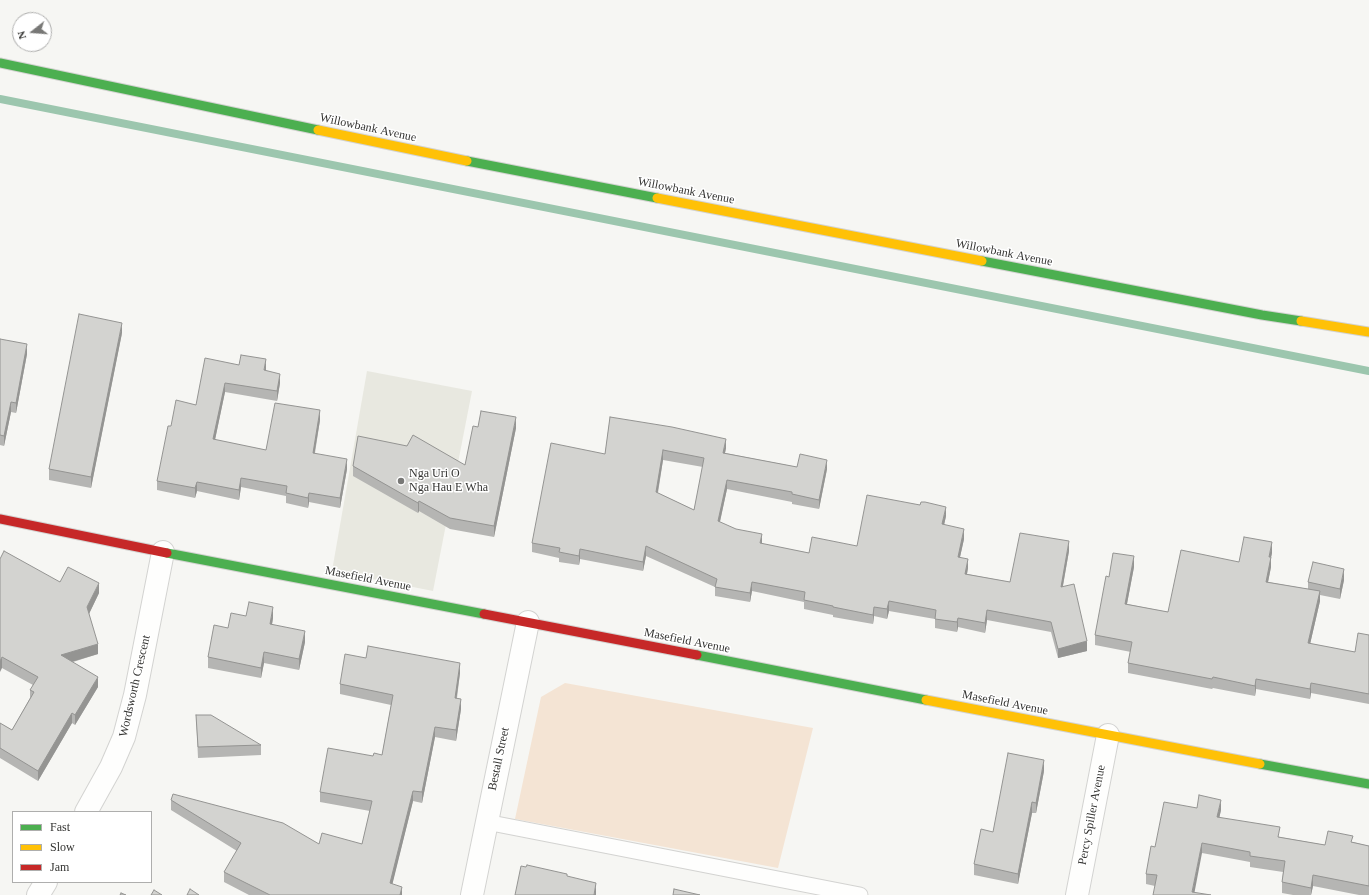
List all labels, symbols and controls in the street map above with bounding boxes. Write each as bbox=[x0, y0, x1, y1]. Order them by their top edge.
north arrow bbox=[12, 12, 52, 52]
text: N bbox=[15, 30, 28, 41]
street label: Willowbank Avenue bbox=[318, 111, 418, 145]
street label: Willowbank Avenue bbox=[636, 175, 736, 207]
street label: Willowbank Avenue bbox=[954, 237, 1054, 269]
place label: Nga Uri O Nga Hau E Wha bbox=[409, 467, 488, 495]
marker: Nga Uri O Nga Hau E Wha bbox=[396, 476, 406, 486]
street label: Masefield Avenue bbox=[324, 564, 412, 594]
street label: Masefield Avenue bbox=[643, 626, 731, 656]
street label: Wordsworth Crescent bbox=[116, 634, 154, 738]
street label: Masefield Avenue bbox=[961, 688, 1049, 718]
street label: Bestall Street bbox=[485, 726, 513, 792]
street label: Percy Spiller Avenue bbox=[1075, 764, 1109, 866]
legend bbox=[12, 811, 152, 883]
text: Fast bbox=[50, 820, 70, 834]
text: Slow bbox=[50, 840, 75, 854]
text: Jam bbox=[50, 860, 69, 874]

